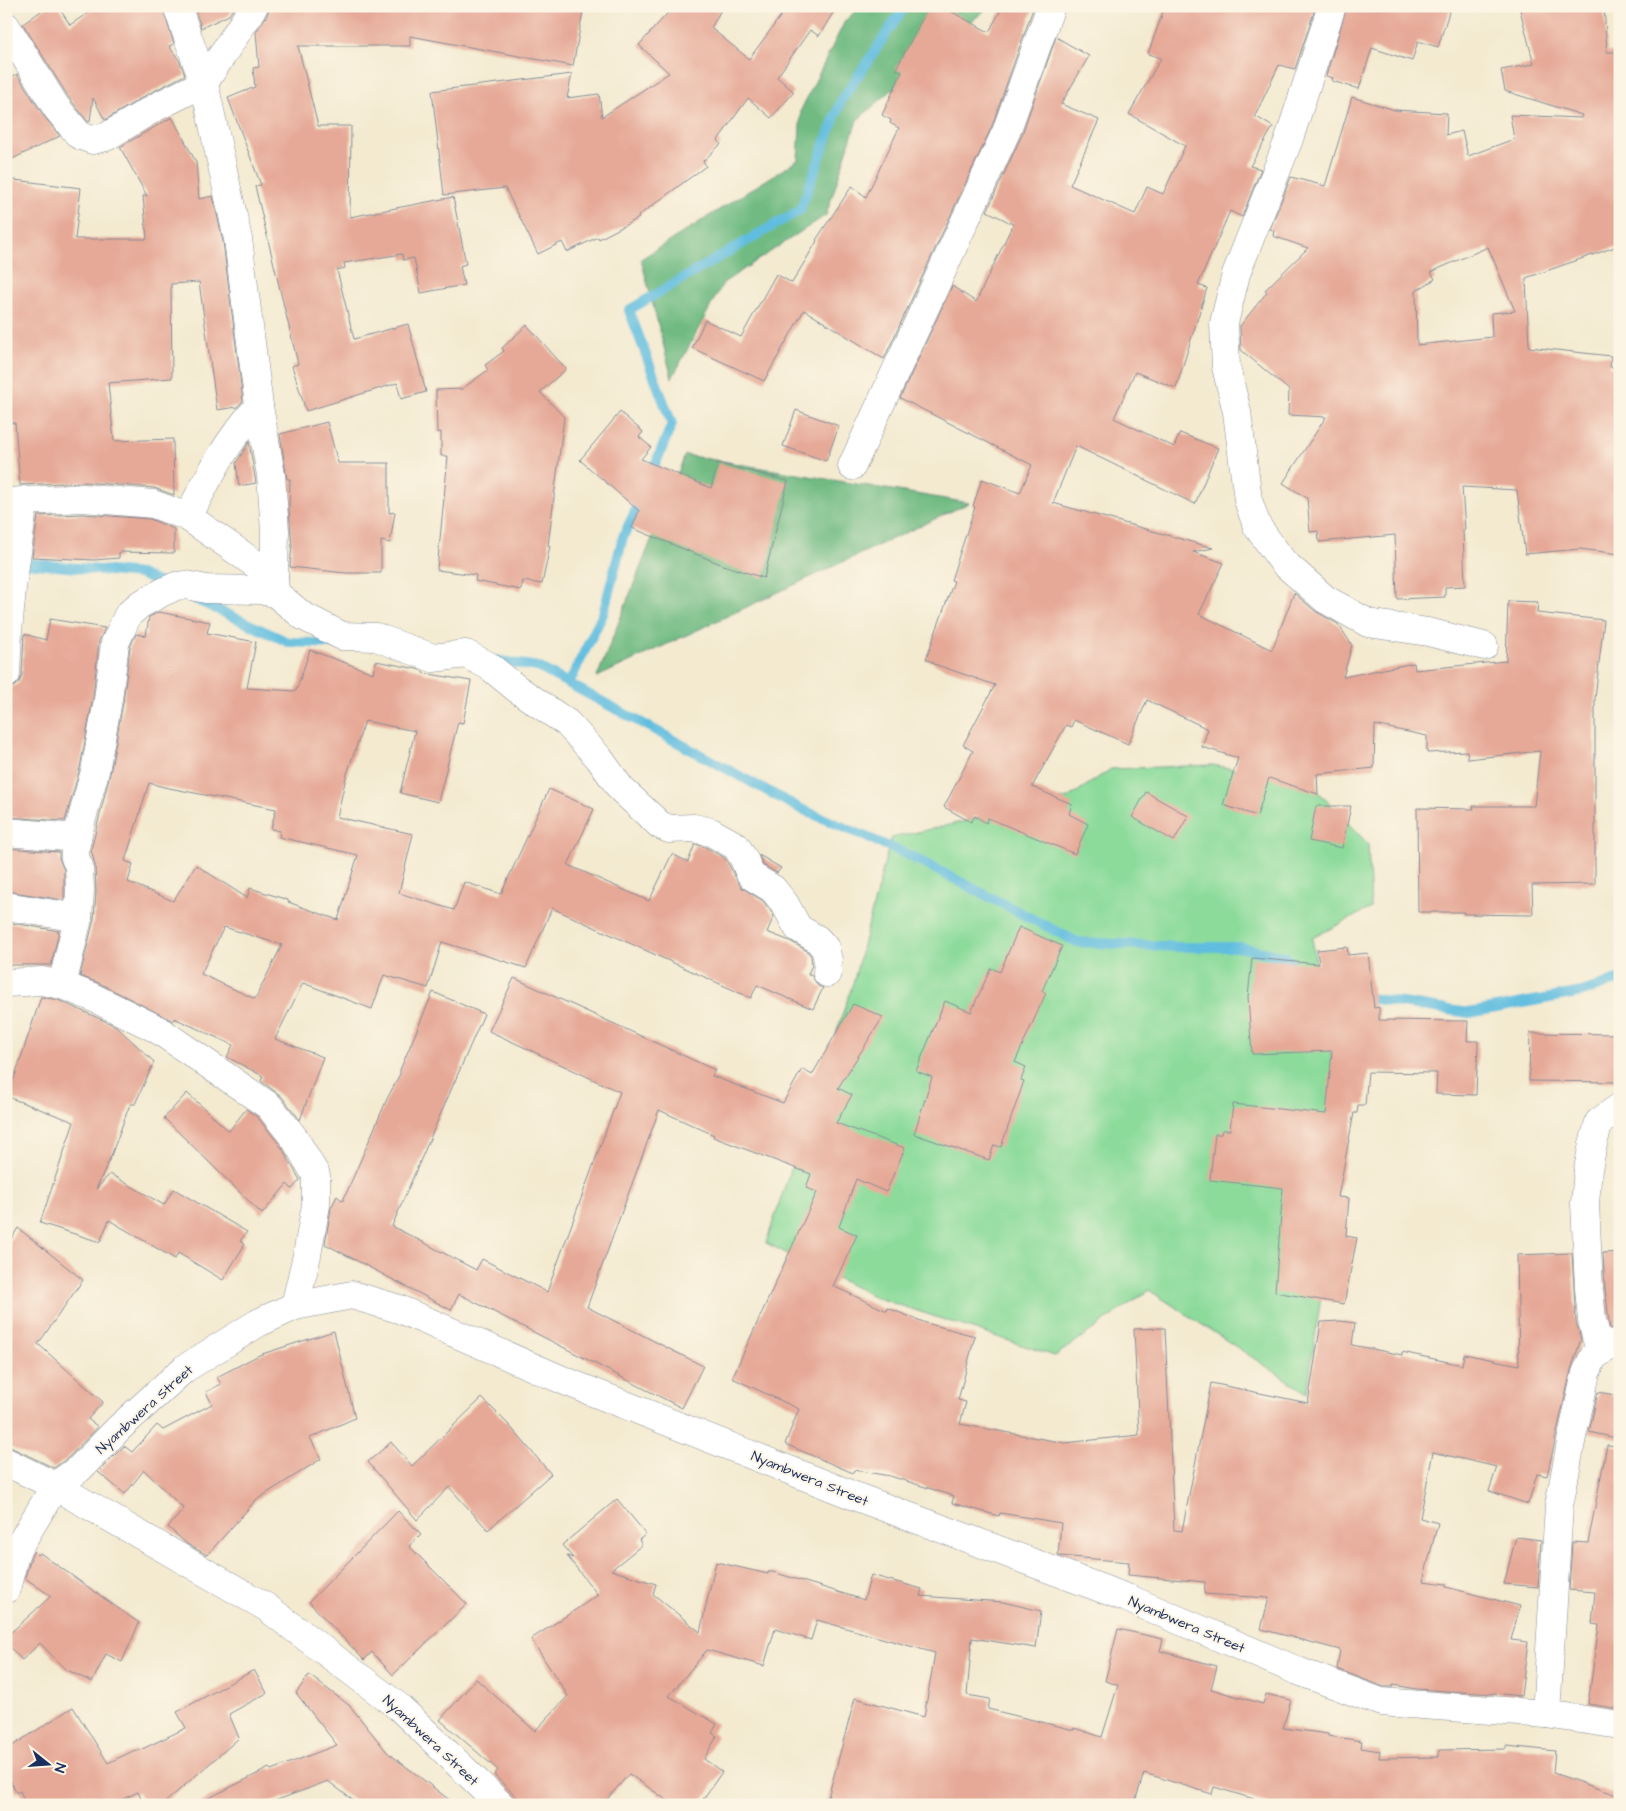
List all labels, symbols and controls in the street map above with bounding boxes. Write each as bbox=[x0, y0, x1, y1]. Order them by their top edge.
street label: Nyambwera Street bbox=[92, 1360, 198, 1459]
street label: Nyambwera Street bbox=[748, 1446, 872, 1512]
street label: Nyambwera Street bbox=[1125, 1591, 1248, 1659]
street label: Nyambwera Street bbox=[378, 1691, 483, 1791]
north arrow bbox=[22, 1738, 72, 1788]
text: N bbox=[49, 1760, 70, 1775]

